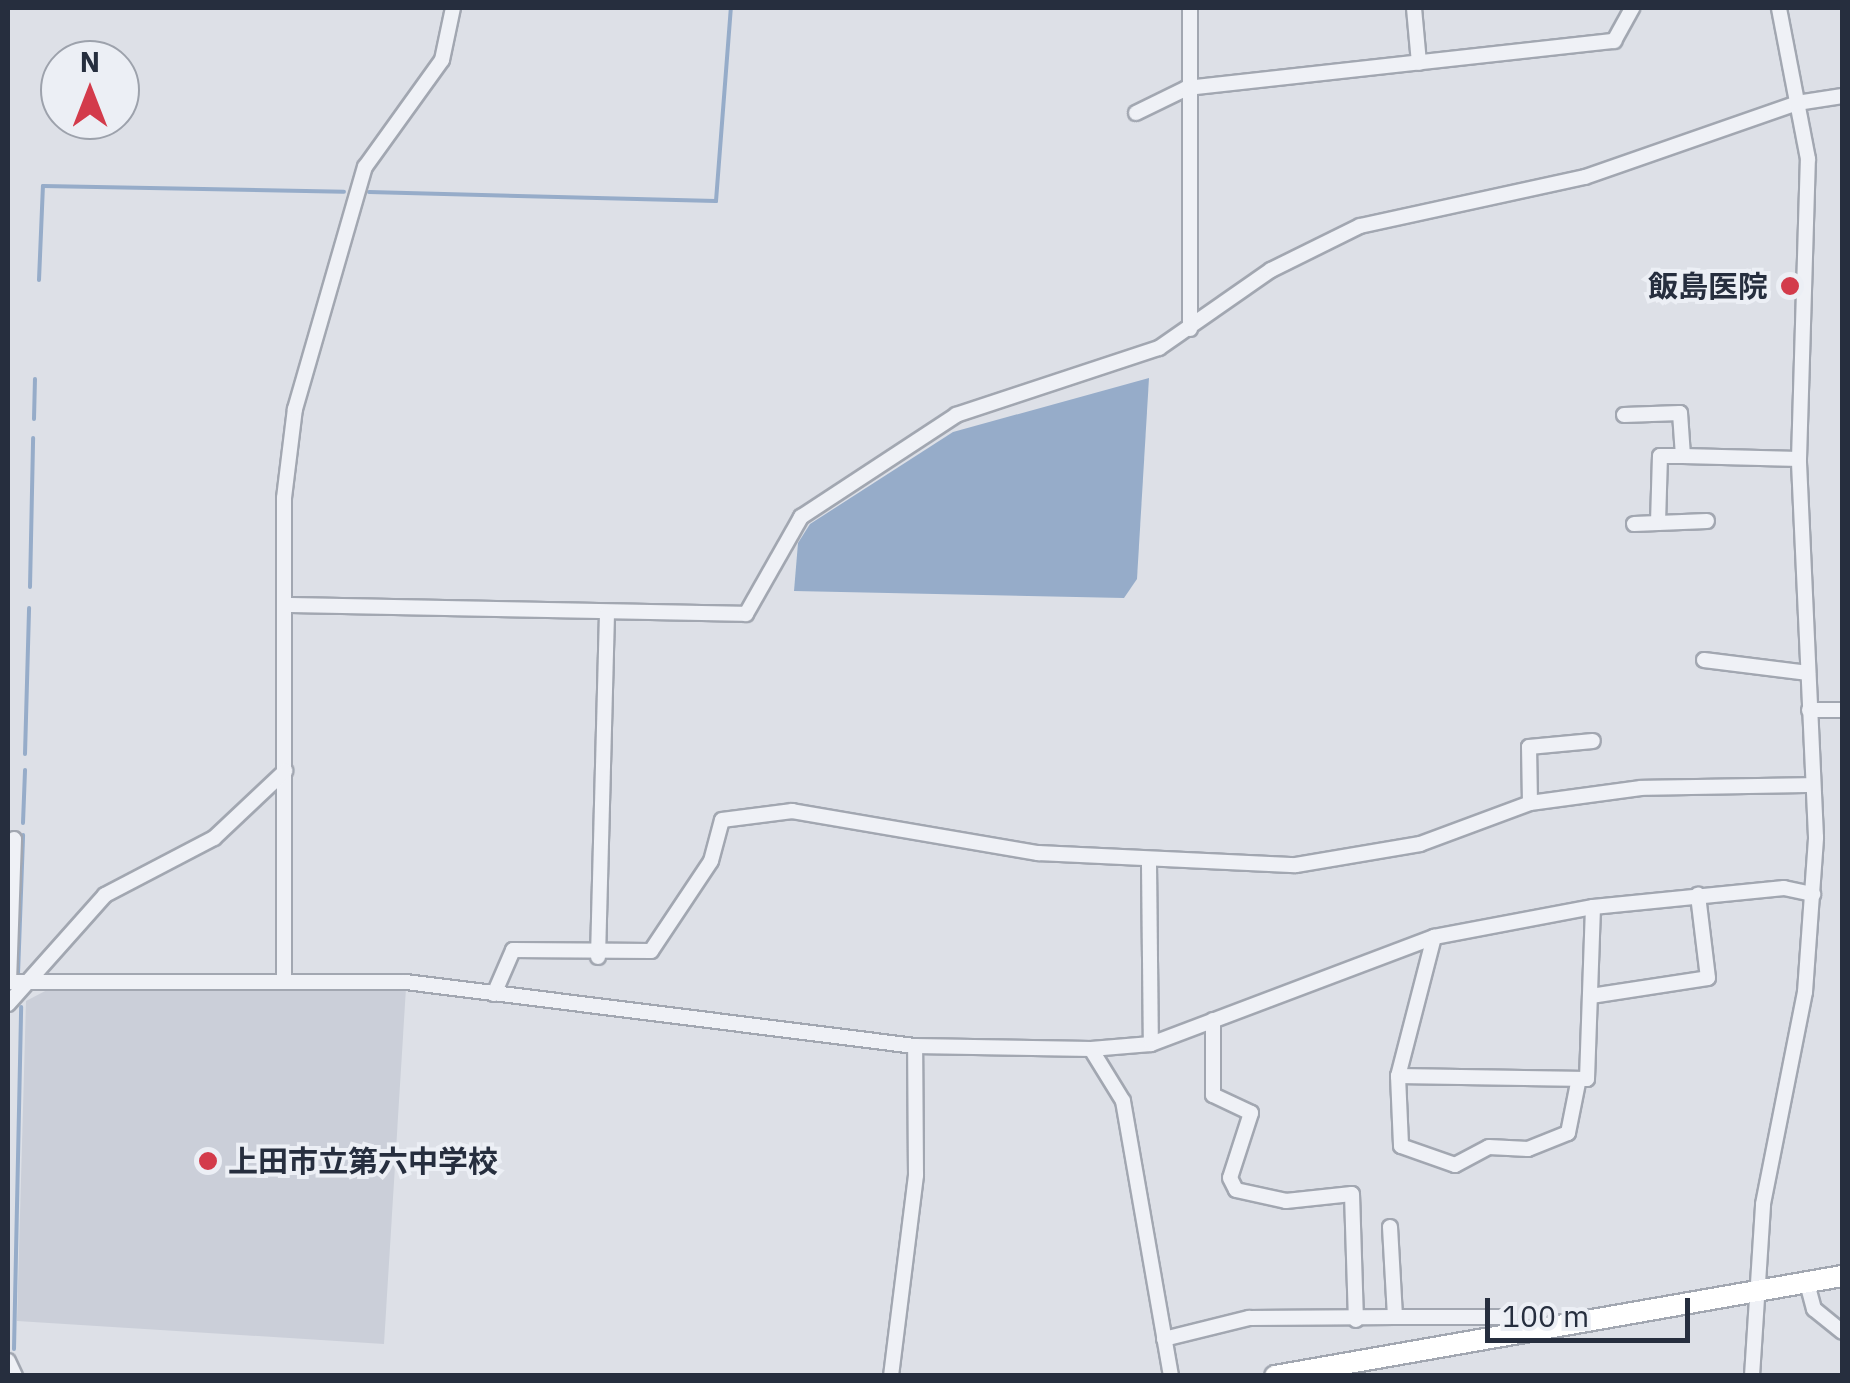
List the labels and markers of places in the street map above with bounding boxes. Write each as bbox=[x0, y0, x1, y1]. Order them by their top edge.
place label: 飯島医院 bbox=[1648, 268, 1768, 304]
marker: 飯島医院 bbox=[1777, 273, 1803, 299]
place label: 上田市立第六中学校 bbox=[228, 1143, 498, 1179]
marker: 上田市立第六中学校 bbox=[197, 1150, 219, 1172]

